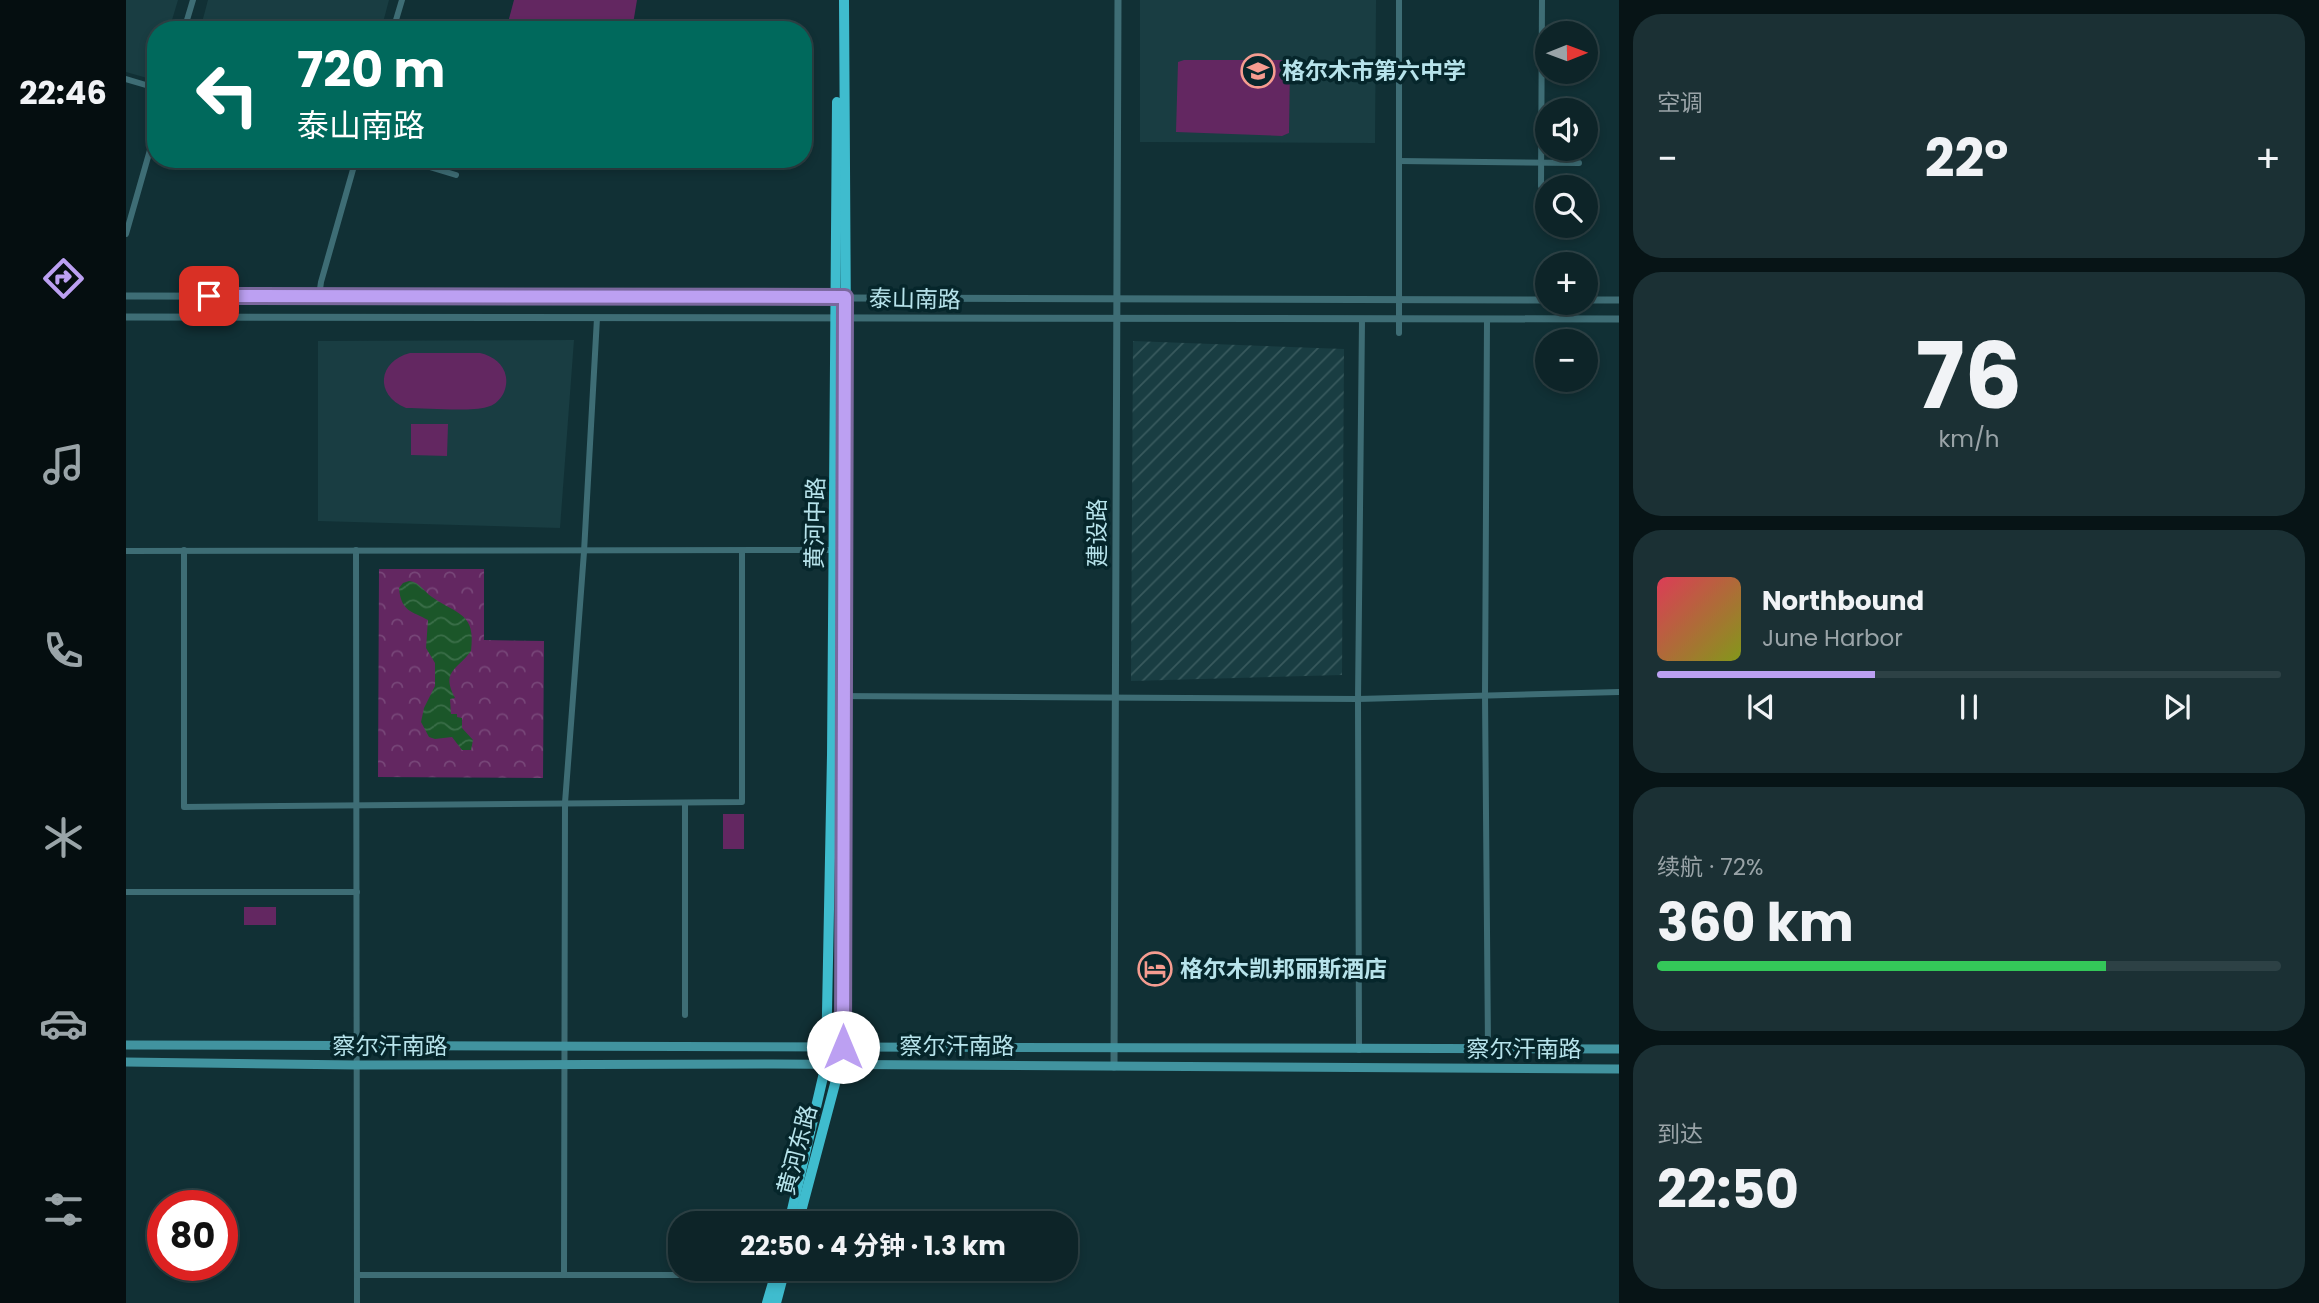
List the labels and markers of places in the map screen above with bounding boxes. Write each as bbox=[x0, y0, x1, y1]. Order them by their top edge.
school or university icon: 格尔木市第六中学 bbox=[1239, 52, 1277, 90]
place label: 格尔木市第六中学 bbox=[1282, 55, 1466, 87]
pin bbox=[179, 266, 239, 326]
hotel icon: 格尔木凯邦丽斯酒店 bbox=[1136, 950, 1174, 988]
place label: 格尔木凯邦丽斯酒店 bbox=[1180, 953, 1387, 985]

